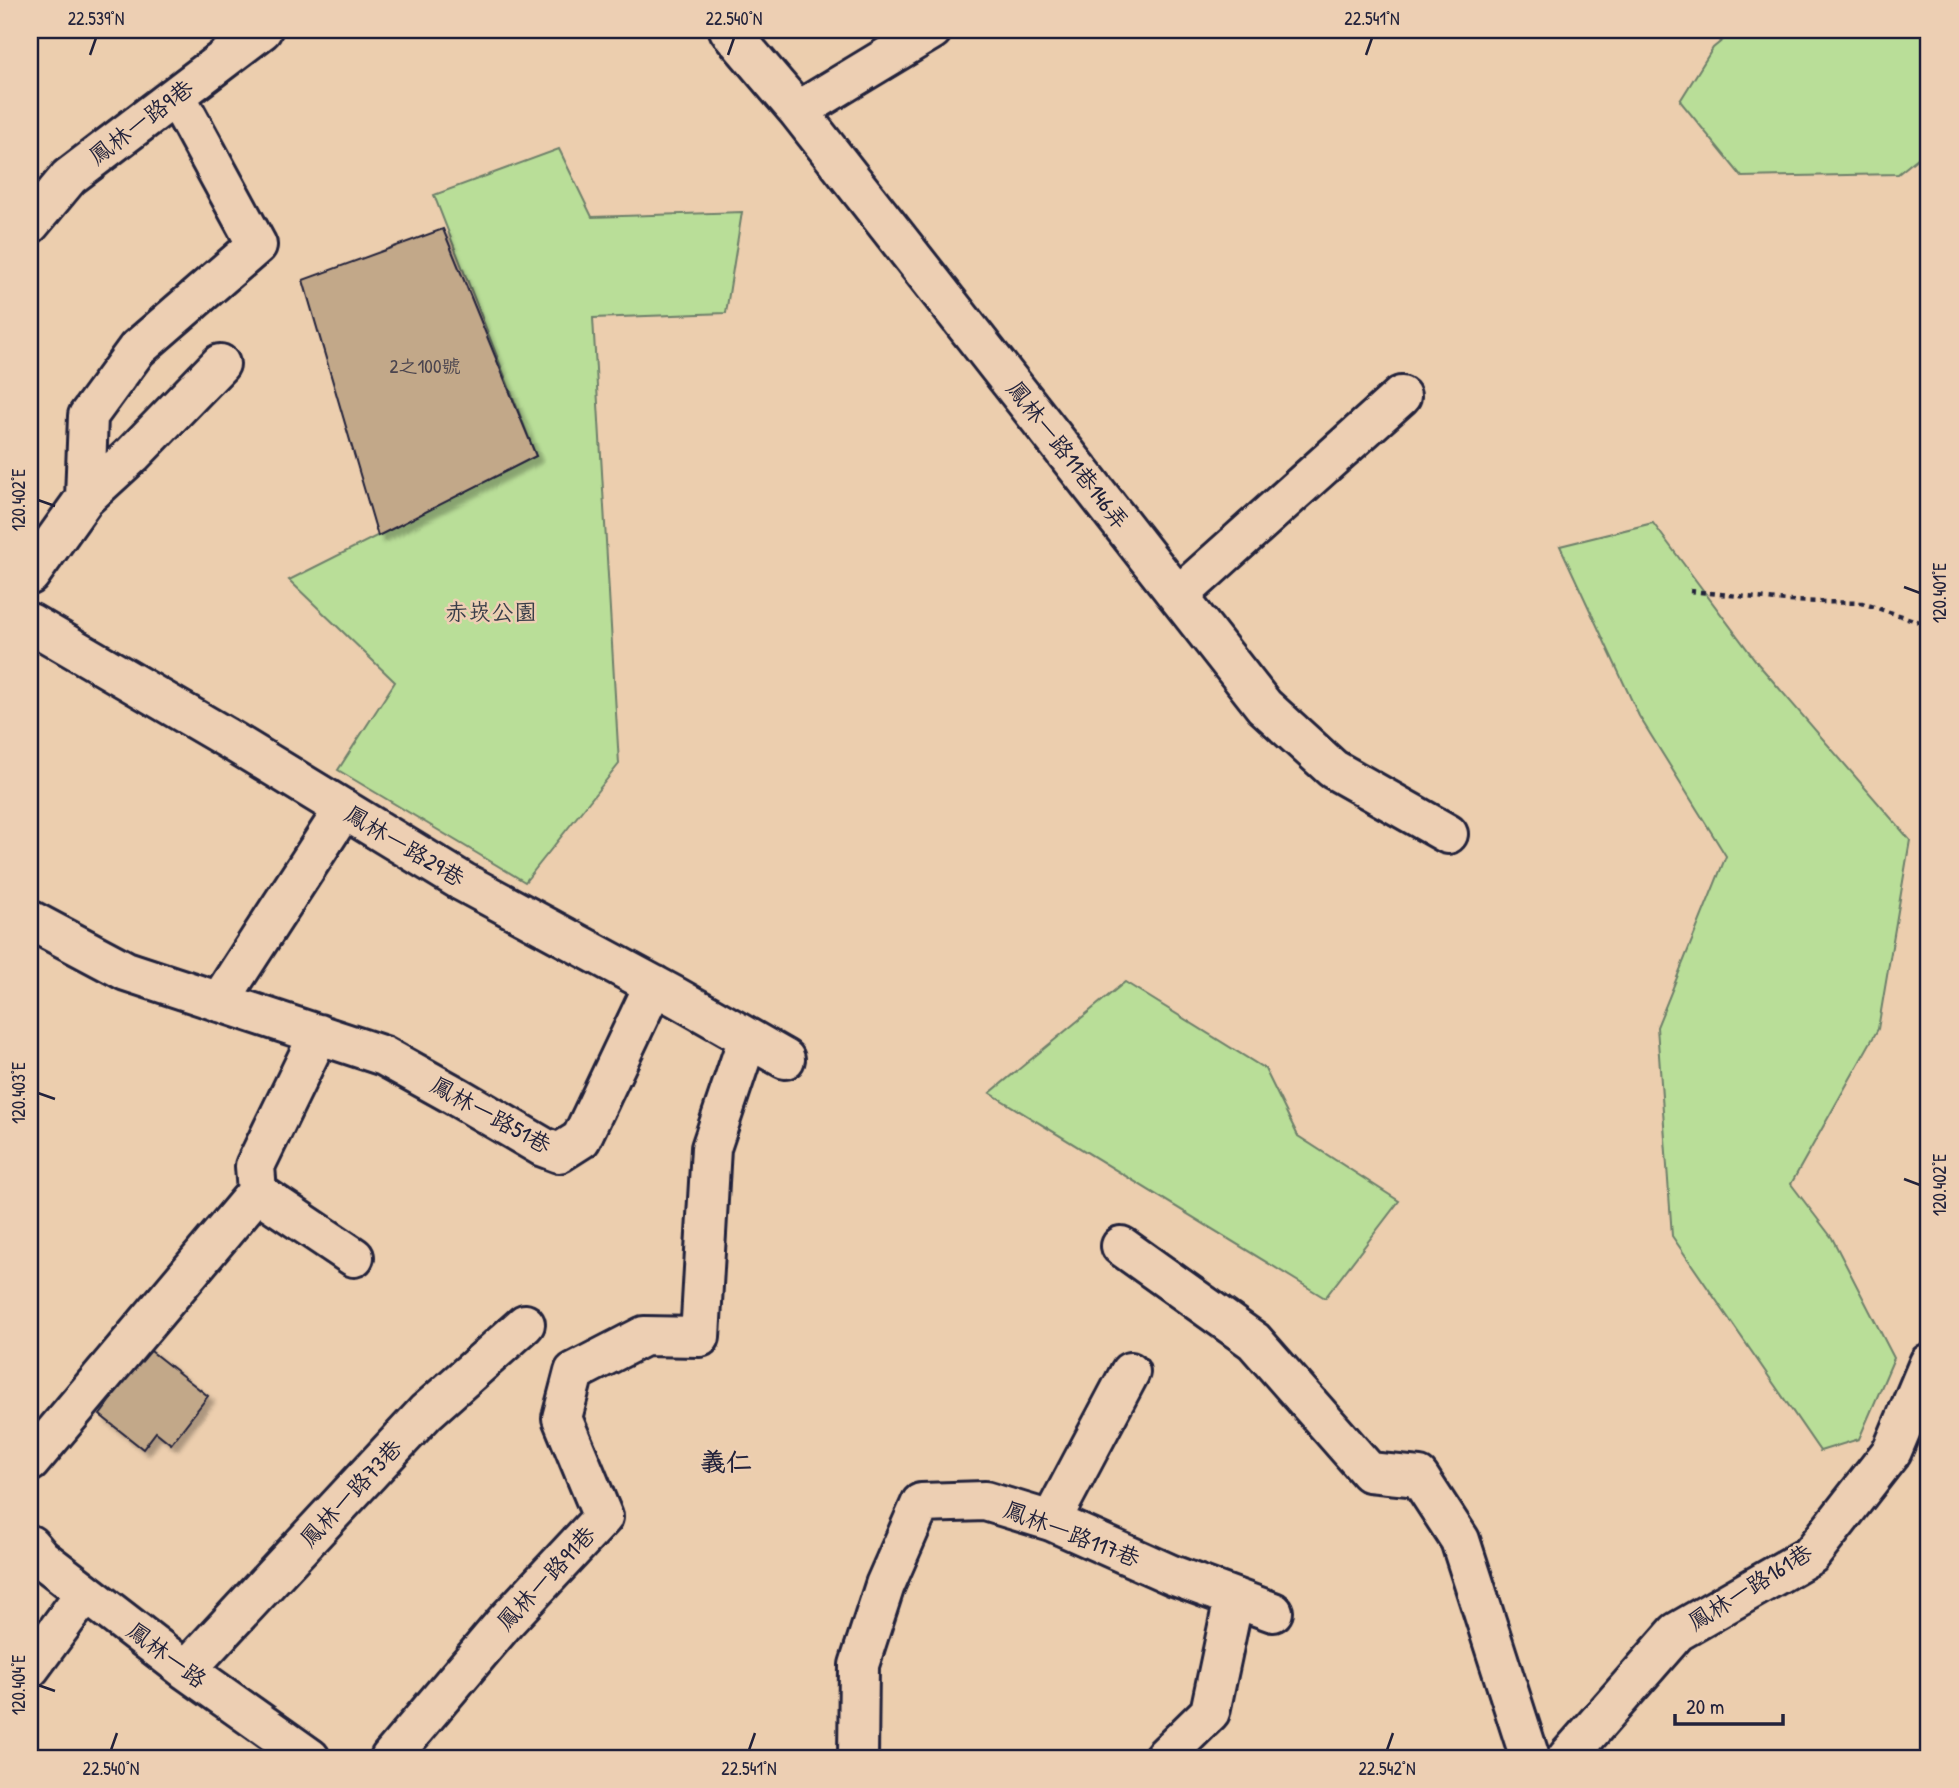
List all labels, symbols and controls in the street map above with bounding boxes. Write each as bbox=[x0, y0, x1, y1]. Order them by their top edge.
text: 22.539°N bbox=[68, 6, 124, 31]
text: 22.540°N bbox=[706, 6, 762, 31]
text: 22.541°N bbox=[1344, 6, 1400, 31]
street label: 鳳林一路9巷 bbox=[82, 71, 200, 171]
house number: 2之100號 bbox=[390, 353, 460, 379]
street label: 鳳林一路11巷146弄 bbox=[1001, 374, 1136, 535]
text: 120.402°E bbox=[6, 469, 31, 531]
text: 120.401°E bbox=[1927, 563, 1952, 623]
park label: 赤崁公園 bbox=[445, 596, 537, 627]
street label: 鳳林一路29巷 bbox=[340, 798, 472, 894]
text: 120.403°E bbox=[6, 1062, 31, 1124]
street label: 鳳林一路51巷 bbox=[426, 1069, 558, 1161]
text: 120.402°E bbox=[1927, 1154, 1952, 1216]
street label: 鳳林一路73巷 bbox=[293, 1431, 409, 1553]
district label: 義仁 bbox=[700, 1444, 752, 1479]
street label: 鳳林一路117巷 bbox=[1000, 1493, 1145, 1574]
street label: 鳳林一路91巷 bbox=[489, 1518, 603, 1636]
street label: 鳳林一路161巷 bbox=[1682, 1536, 1819, 1637]
street label: 鳳林一路 bbox=[121, 1615, 213, 1695]
text: 120.404°E bbox=[6, 1655, 31, 1715]
scale bar bbox=[1675, 1683, 1784, 1727]
text: 20 m bbox=[1686, 1692, 1724, 1721]
text: 22.540°N bbox=[83, 1756, 139, 1781]
text: 22.541°N bbox=[721, 1756, 777, 1781]
text: 22.542°N bbox=[1358, 1756, 1416, 1781]

